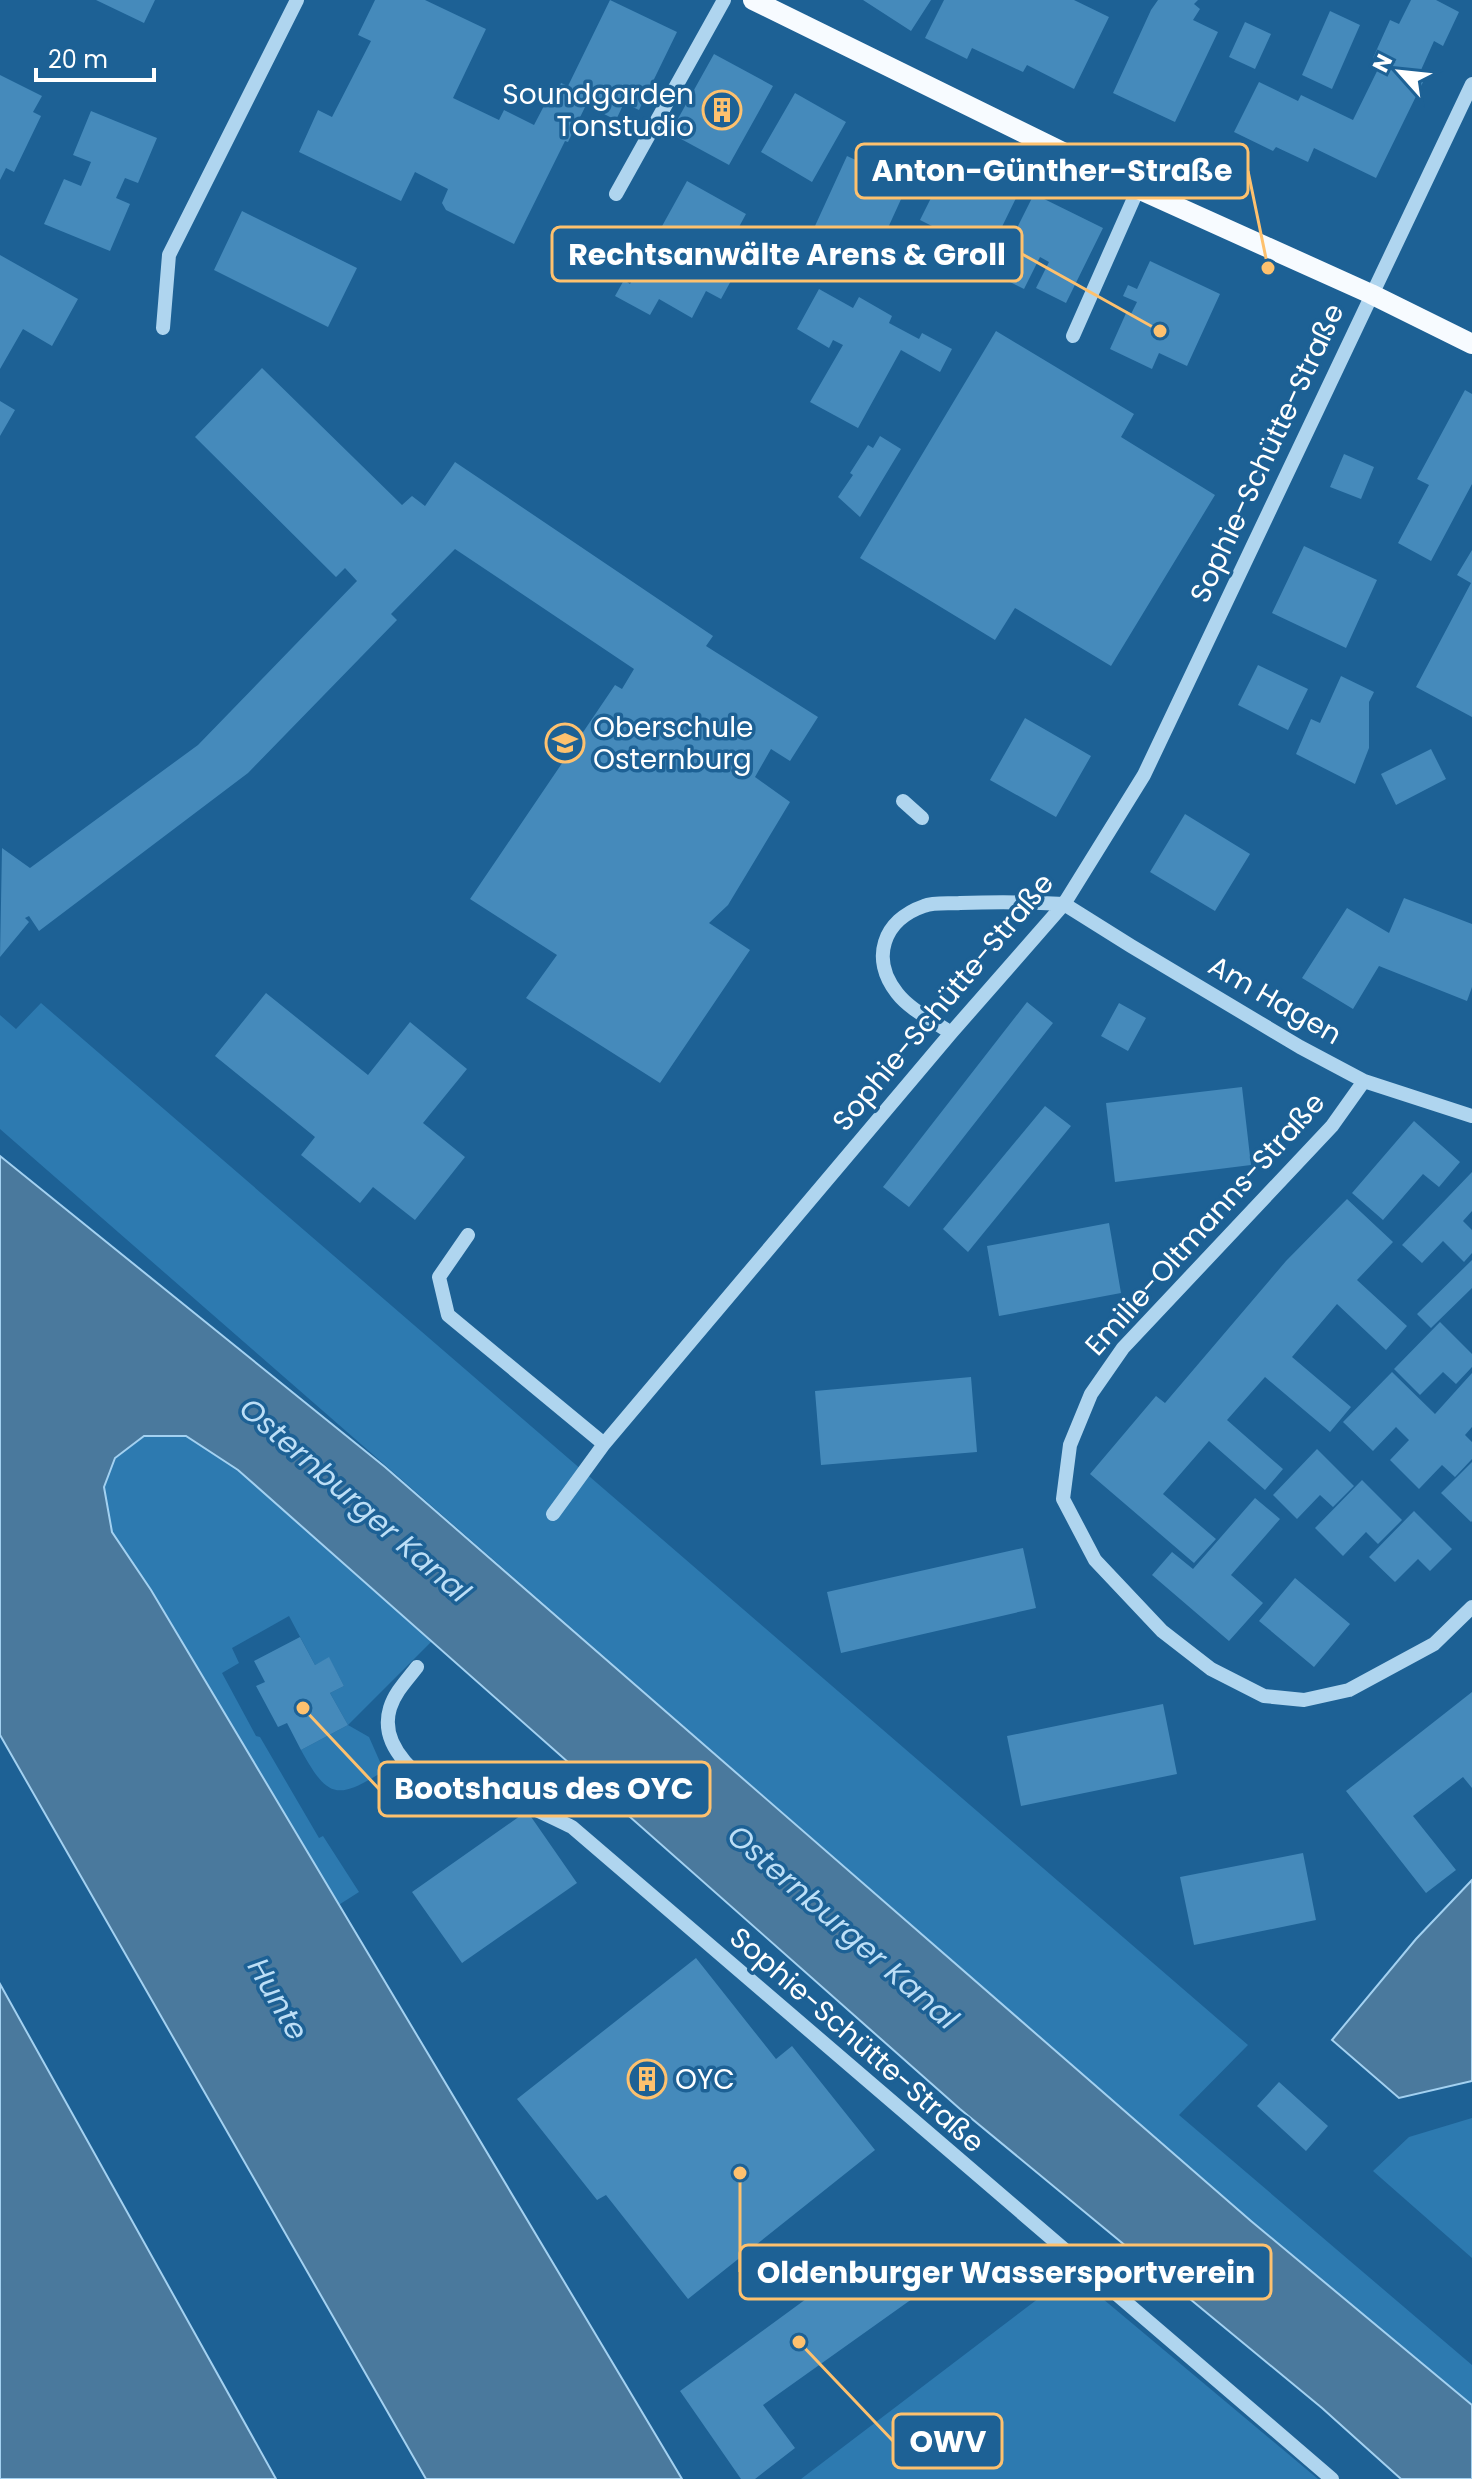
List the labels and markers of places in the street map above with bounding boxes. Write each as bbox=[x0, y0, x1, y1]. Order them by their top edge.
place label: Soundgarden Tonstudio bbox=[502, 75, 694, 146]
building icon: Soundgarden Tonstudio bbox=[701, 89, 743, 131]
callout: Anton-Günther-Straße bbox=[856, 144, 1248, 198]
callout: Rechtsanwälte Arens & Groll bbox=[552, 227, 1022, 281]
place label: Oberschule Osternburg bbox=[593, 708, 753, 779]
school or university icon: Oberschule Osternburg bbox=[544, 722, 586, 764]
callout: Bootshaus des OYC bbox=[379, 1762, 710, 1816]
building icon: OYC bbox=[626, 2058, 668, 2100]
place label: OYC bbox=[675, 2060, 735, 2099]
callout: Oldenburger Wassersportverein bbox=[740, 2245, 1271, 2299]
callout: OWV bbox=[893, 2414, 1002, 2468]

